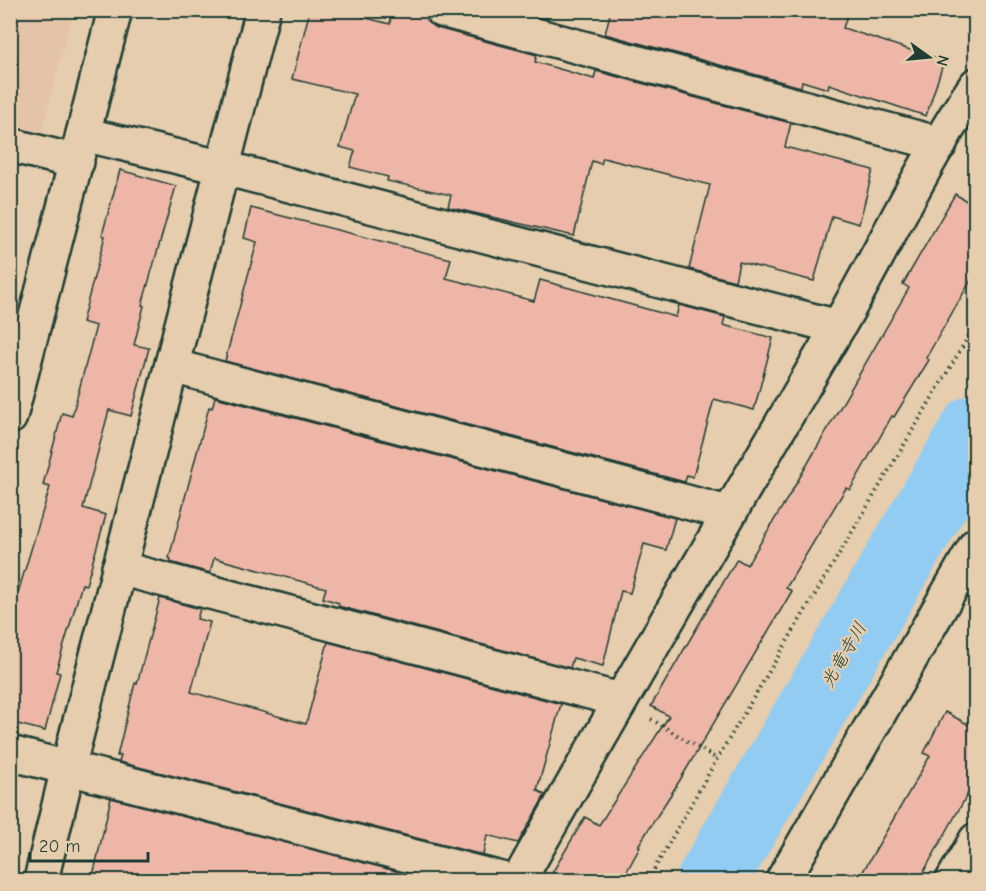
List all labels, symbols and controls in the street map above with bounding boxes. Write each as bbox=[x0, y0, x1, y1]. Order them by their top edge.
north arrow bbox=[899, 27, 959, 87]
text: N bbox=[932, 53, 953, 68]
water label: 光竜寺川 bbox=[817, 619, 871, 691]
scale bar bbox=[30, 825, 148, 863]
text: 20 m bbox=[39, 836, 80, 857]

